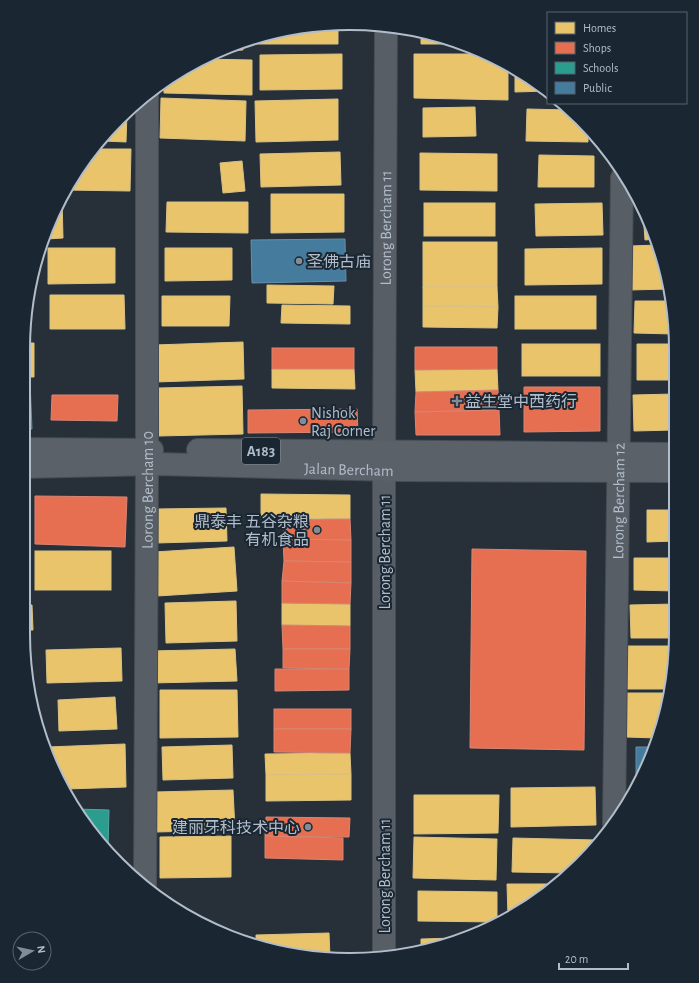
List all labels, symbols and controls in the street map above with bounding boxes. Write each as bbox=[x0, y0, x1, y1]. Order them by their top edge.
legend bbox=[547, 12, 687, 104]
text: Homes bbox=[583, 22, 616, 34]
text: Shops bbox=[583, 42, 611, 54]
text: Schools bbox=[583, 62, 618, 74]
text: Public bbox=[583, 82, 612, 94]
street label: Lorong Bercham 11 bbox=[378, 171, 394, 285]
place label: 圣佛古庙 bbox=[307, 253, 371, 270]
marker: 圣佛古庙 bbox=[294, 256, 304, 266]
place label: 益生堂中西药行 bbox=[465, 393, 577, 410]
marker: 益生堂中西药行 bbox=[452, 396, 462, 406]
place label: Nishok Raj Corner bbox=[311, 405, 376, 440]
marker: Nishok Raj Corner bbox=[298, 416, 308, 426]
street label: Lorong Bercham 10 bbox=[140, 431, 156, 549]
road number: A183 bbox=[242, 438, 280, 464]
street label: Lorong Bercham 12 bbox=[610, 443, 628, 559]
street label: Jalan Bercham bbox=[304, 461, 394, 479]
street label: Lorong Bercham 11 bbox=[377, 495, 393, 609]
place label: 鼎泰丰 五谷杂粮 有机食品 bbox=[194, 513, 309, 548]
marker: 鼎泰丰 五谷杂粮 有机食品 bbox=[312, 525, 322, 535]
place label: 建丽牙科技术中心 bbox=[172, 819, 300, 836]
street label: Lorong Bercham 11 bbox=[377, 819, 393, 933]
marker: 建丽牙科技术中心 bbox=[303, 822, 313, 832]
north arrow bbox=[12, 931, 52, 971]
text: N bbox=[35, 945, 47, 954]
scale bar bbox=[559, 945, 628, 971]
text: 20 m bbox=[565, 953, 588, 965]

